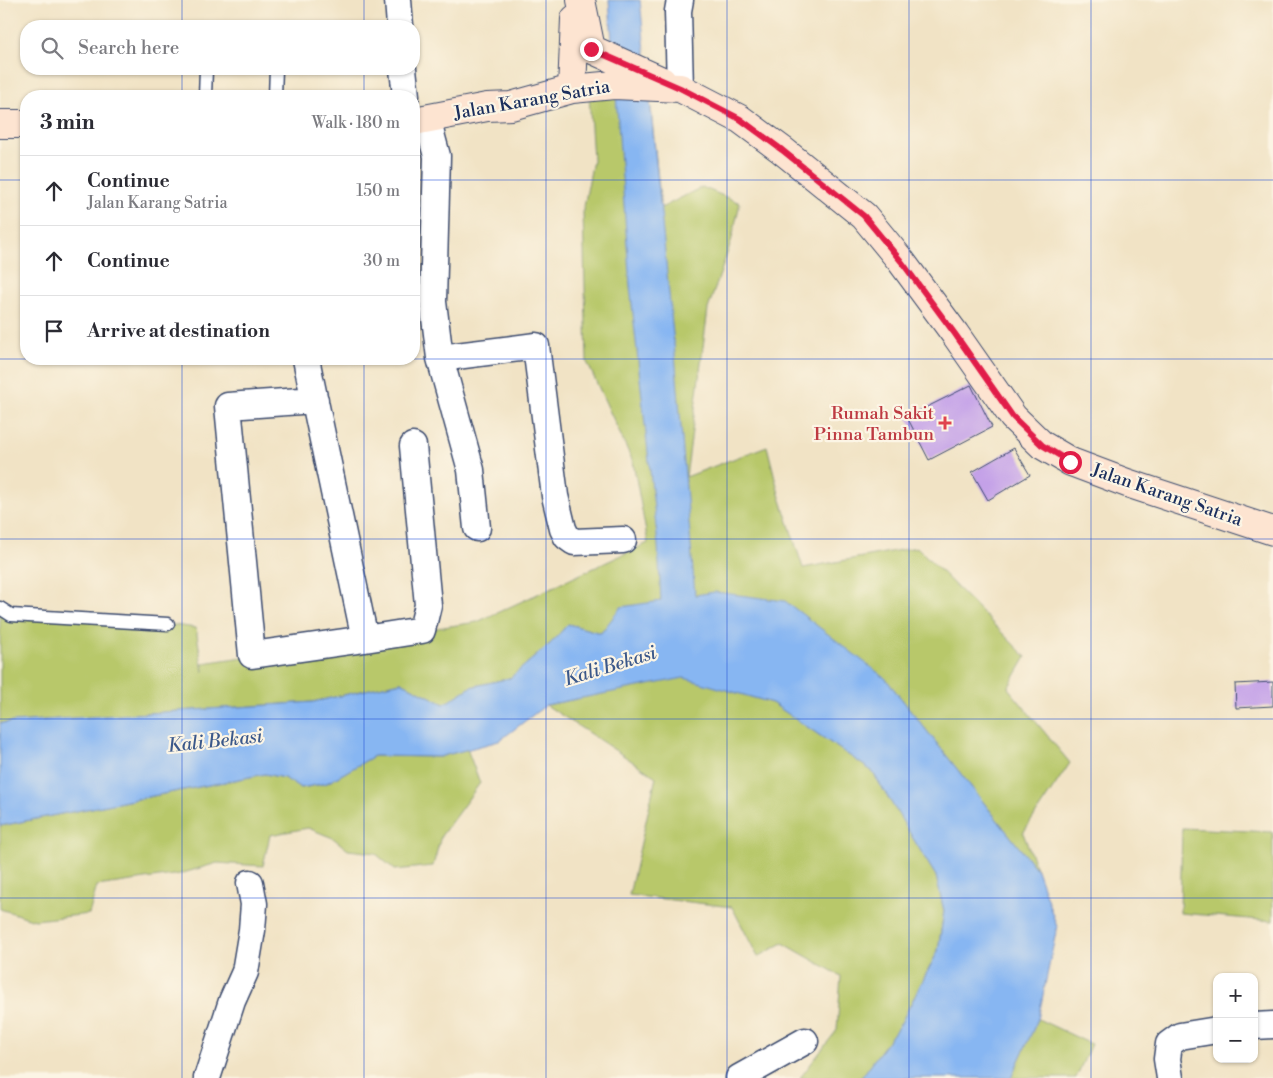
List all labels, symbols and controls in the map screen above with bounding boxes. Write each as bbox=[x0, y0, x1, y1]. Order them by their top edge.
search box bbox=[20, 20, 420, 75]
icon: search bbox=[38, 34, 66, 62]
text: Search here bbox=[78, 36, 179, 60]
route end bbox=[580, 38, 603, 61]
street label: Jalan Karang Satria bbox=[451, 75, 613, 125]
text: 3 min bbox=[40, 110, 95, 136]
text: Walk · 180 m bbox=[312, 113, 400, 133]
text: Continue bbox=[87, 169, 170, 193]
icon: ahead bbox=[40, 177, 68, 205]
text: 150 m bbox=[356, 181, 400, 201]
text: Jalan Karang Satria bbox=[87, 193, 228, 213]
icon: ahead bbox=[40, 247, 68, 275]
text: Continue bbox=[87, 249, 170, 273]
text: 30 m bbox=[363, 251, 400, 271]
icon: arrive bbox=[40, 317, 68, 345]
text: Arrive at destination bbox=[87, 319, 270, 343]
place label: Rumah Sakit Pinna Tambun bbox=[814, 402, 935, 446]
marker: Rumah Sakit Pinna Tambun bbox=[938, 416, 952, 430]
route start bbox=[1059, 451, 1082, 474]
street label: Jalan Karang Satria bbox=[1088, 458, 1246, 532]
water label: Kali Bekasi bbox=[561, 641, 659, 691]
water label: Kali Bekasi bbox=[166, 724, 264, 758]
map controls bbox=[1213, 973, 1258, 1063]
button: + bbox=[1213, 973, 1258, 1018]
button: − bbox=[1213, 1018, 1258, 1063]

